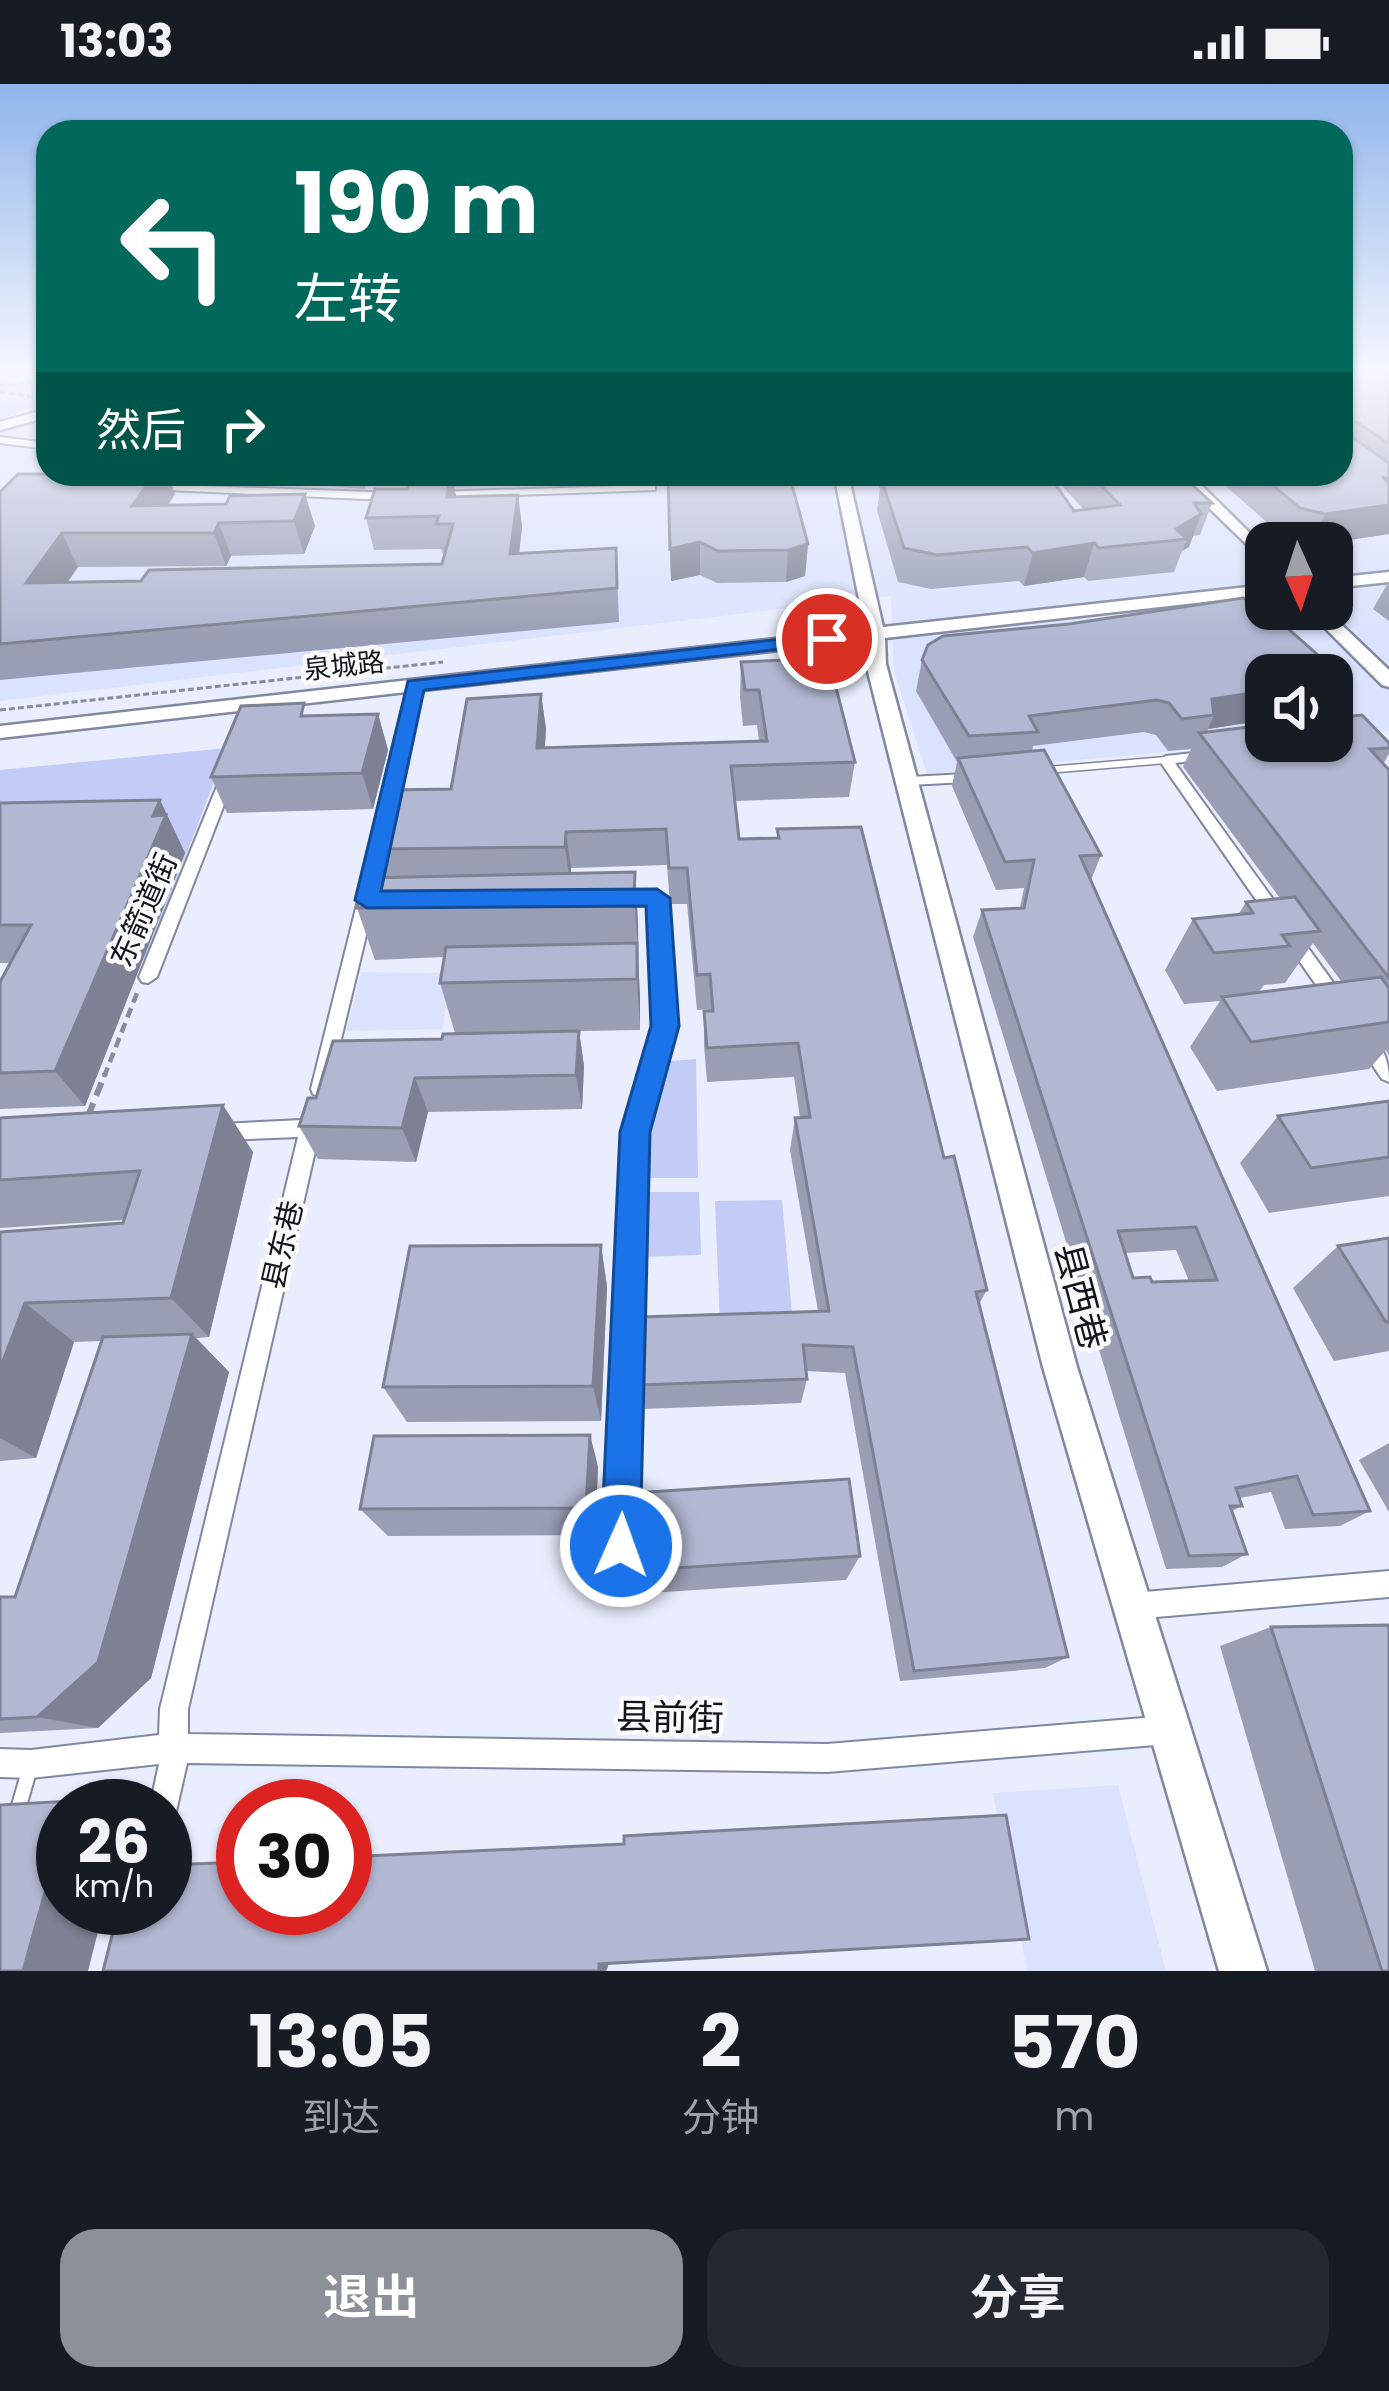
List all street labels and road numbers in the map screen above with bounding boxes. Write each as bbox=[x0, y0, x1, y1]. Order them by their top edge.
street label: 泉城路 bbox=[302, 643, 386, 688]
street label: 东箭道街 bbox=[99, 846, 188, 973]
street label: 县东巷 bbox=[251, 1196, 314, 1294]
street label: 县西巷 bbox=[1042, 1237, 1119, 1355]
street label: 县前街 bbox=[616, 1691, 724, 1744]

